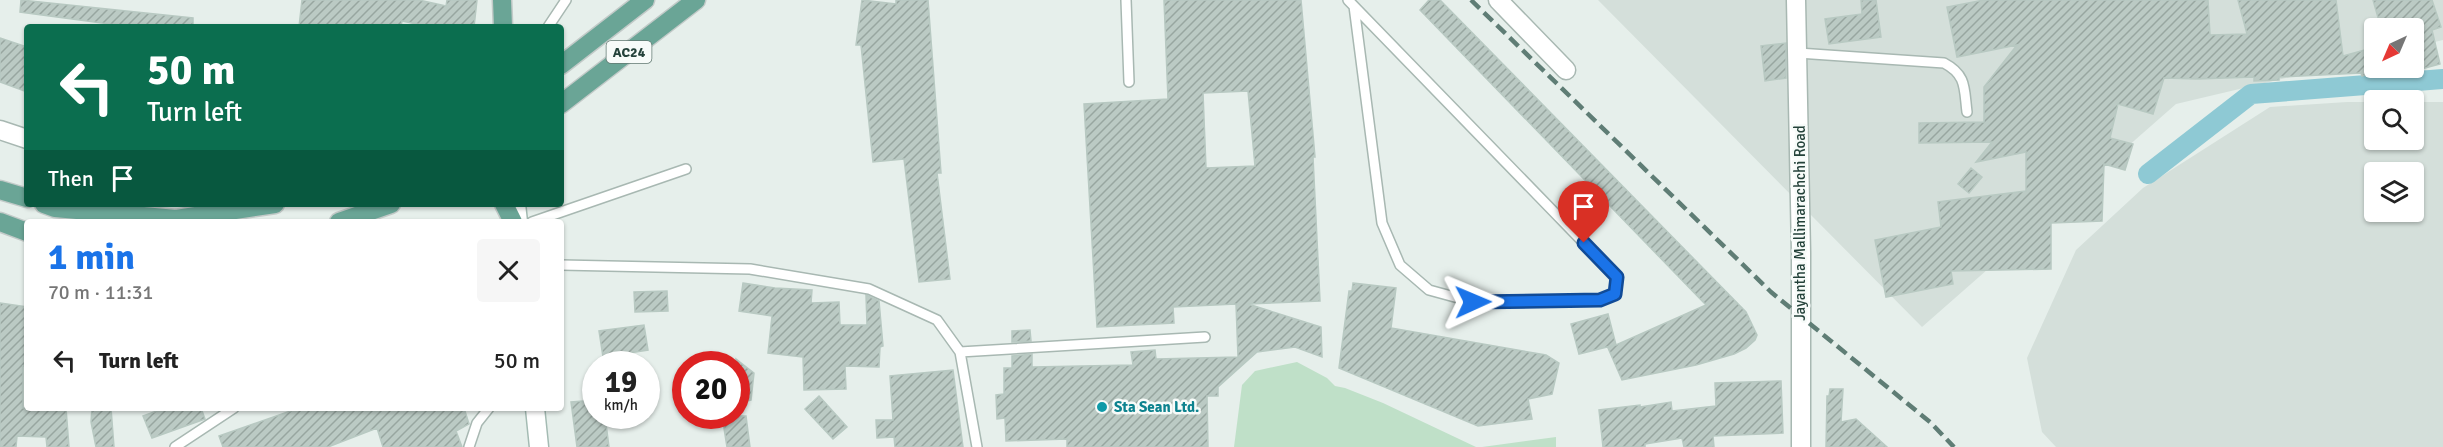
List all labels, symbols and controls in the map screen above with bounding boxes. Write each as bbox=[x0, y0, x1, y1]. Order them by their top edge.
north arrow bbox=[2364, 18, 2424, 78]
map controls bbox=[2364, 18, 2424, 222]
road number: AC24 bbox=[606, 41, 652, 63]
text: 50 m bbox=[147, 45, 236, 96]
icon: left bbox=[48, 48, 126, 126]
button: search bbox=[2364, 90, 2424, 150]
text: Turn left bbox=[147, 96, 242, 129]
street label: Jayantha Mallimarachchi Road bbox=[1791, 125, 1809, 321]
icon: arrive bbox=[106, 162, 139, 195]
button: layers bbox=[2364, 162, 2424, 222]
text: Then bbox=[48, 165, 94, 192]
pin bbox=[1558, 181, 1609, 243]
icon: arrive bbox=[1567, 190, 1600, 223]
text: 1 min bbox=[48, 235, 135, 280]
button: close bbox=[477, 239, 540, 302]
position arrow bbox=[1441, 270, 1505, 334]
text: 70 m · 11:31 bbox=[48, 280, 153, 305]
icon: left bbox=[48, 344, 81, 377]
text: Turn left bbox=[99, 347, 179, 374]
text: 50 m bbox=[494, 347, 540, 374]
speed limit sign: 20 bbox=[672, 351, 750, 429]
text: 19 bbox=[605, 364, 637, 401]
text: km/h bbox=[604, 396, 638, 414]
place label: Sta Sean Ltd. bbox=[1114, 398, 1199, 416]
marker: Sta Sean Ltd. bbox=[1095, 400, 1109, 414]

